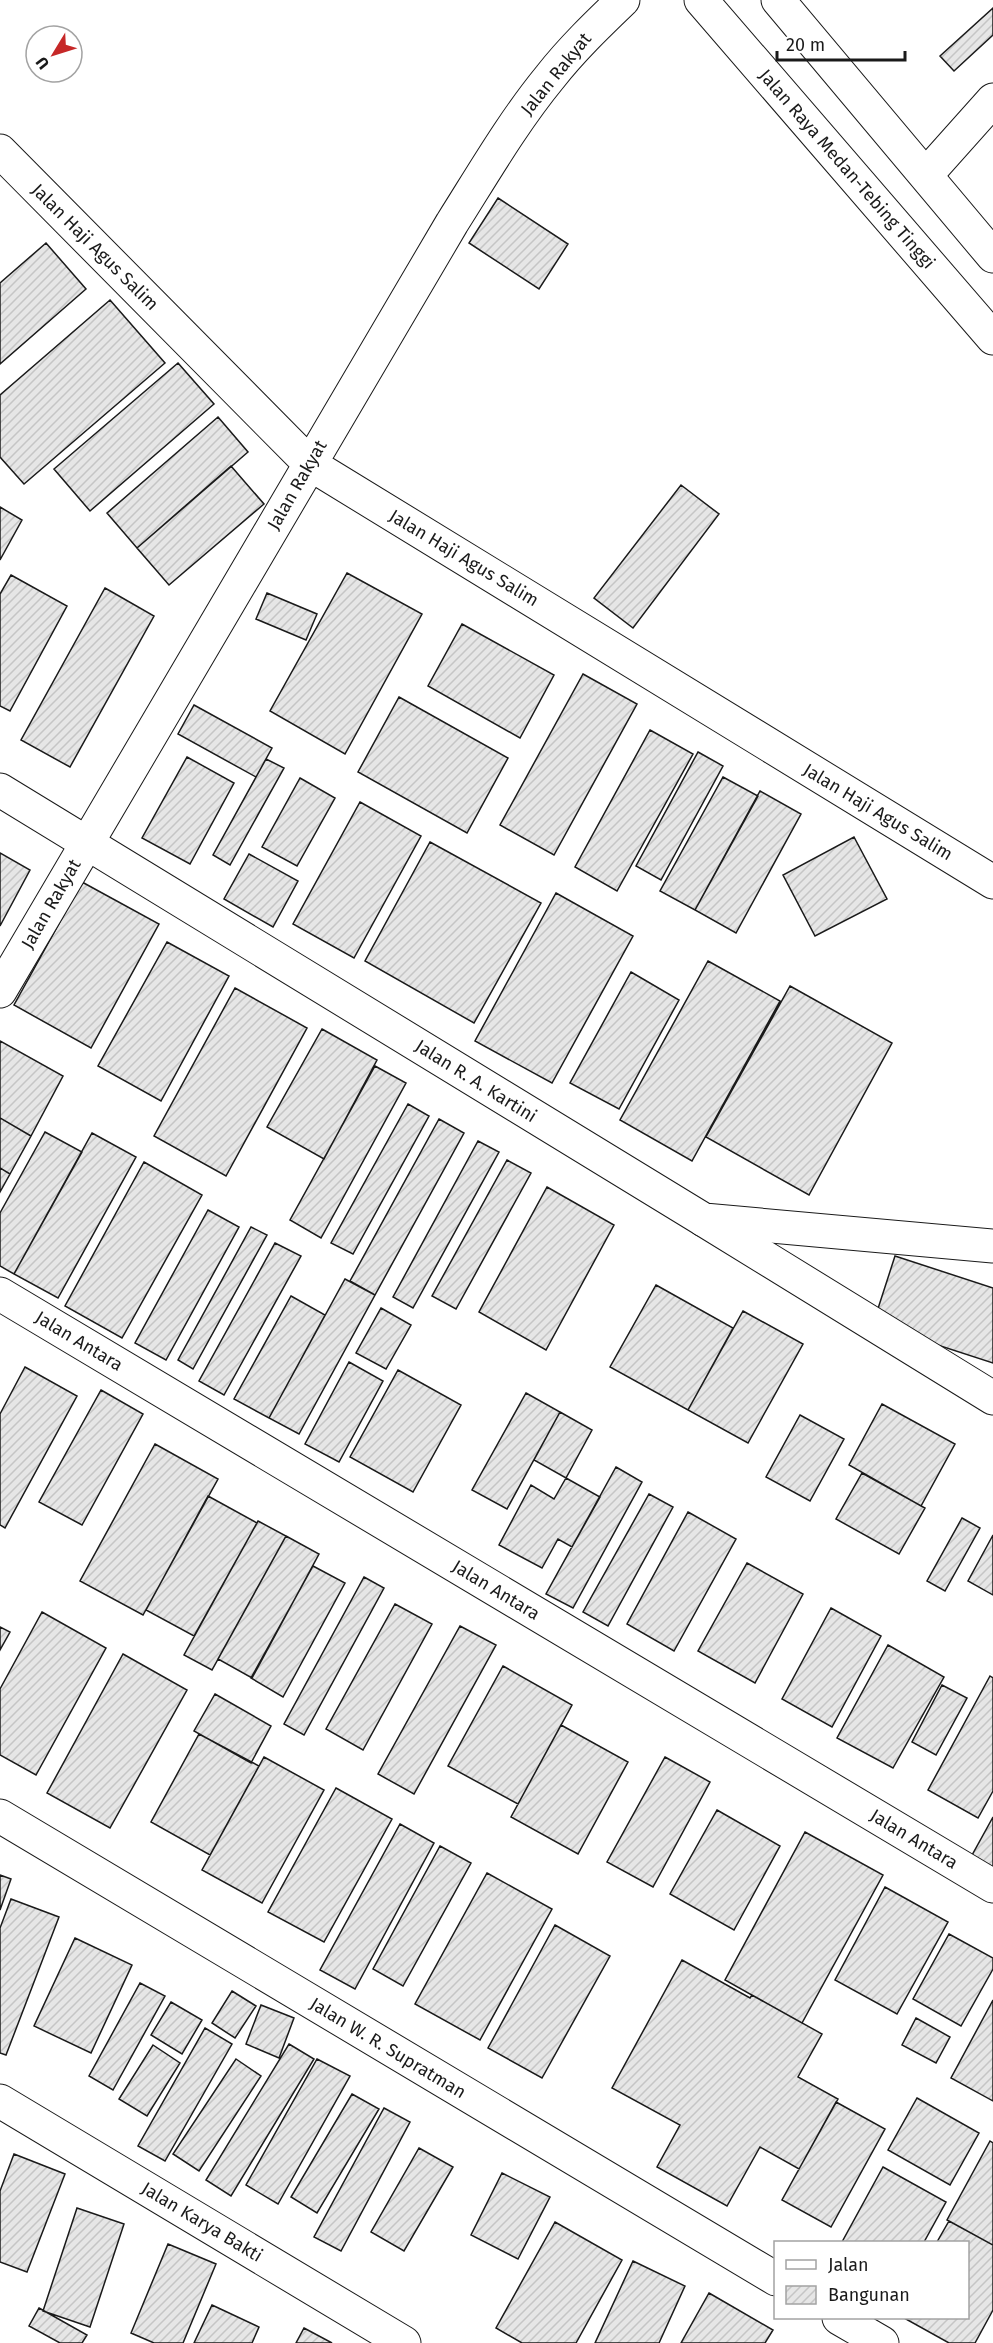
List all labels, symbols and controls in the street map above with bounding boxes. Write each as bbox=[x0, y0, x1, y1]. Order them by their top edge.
north arrow bbox=[24, 24, 84, 84]
scale bar bbox=[777, 24, 904, 62]
street label: Jalan Rakyat bbox=[516, 28, 596, 120]
text: 20 m bbox=[786, 34, 825, 56]
text: U bbox=[32, 53, 53, 73]
street label: Jalan Raya Medan-Tebing Tinggi bbox=[754, 65, 940, 273]
street label: Jalan Haji Agus Salim bbox=[27, 179, 163, 315]
street label: Jalan Rakyat bbox=[262, 436, 332, 534]
street label: Jalan Haji Agus Salim bbox=[385, 505, 543, 611]
street label: Jalan Haji Agus Salim bbox=[799, 759, 957, 865]
street label: Jalan Rakyat bbox=[16, 855, 86, 953]
street label: Jalan R. A. Kartini bbox=[411, 1035, 541, 1127]
street label: Jalan Antara bbox=[31, 1306, 127, 1376]
street label: Jalan Antara bbox=[448, 1555, 544, 1625]
street label: Jalan Antara bbox=[866, 1804, 962, 1874]
street label: Jalan W. R. Supratman bbox=[306, 1993, 470, 2103]
street label: Jalan Karya Bakti bbox=[137, 2177, 267, 2267]
legend bbox=[774, 2241, 969, 2319]
text: Jalan bbox=[828, 2254, 869, 2276]
text: Bangunan bbox=[828, 2284, 910, 2306]

